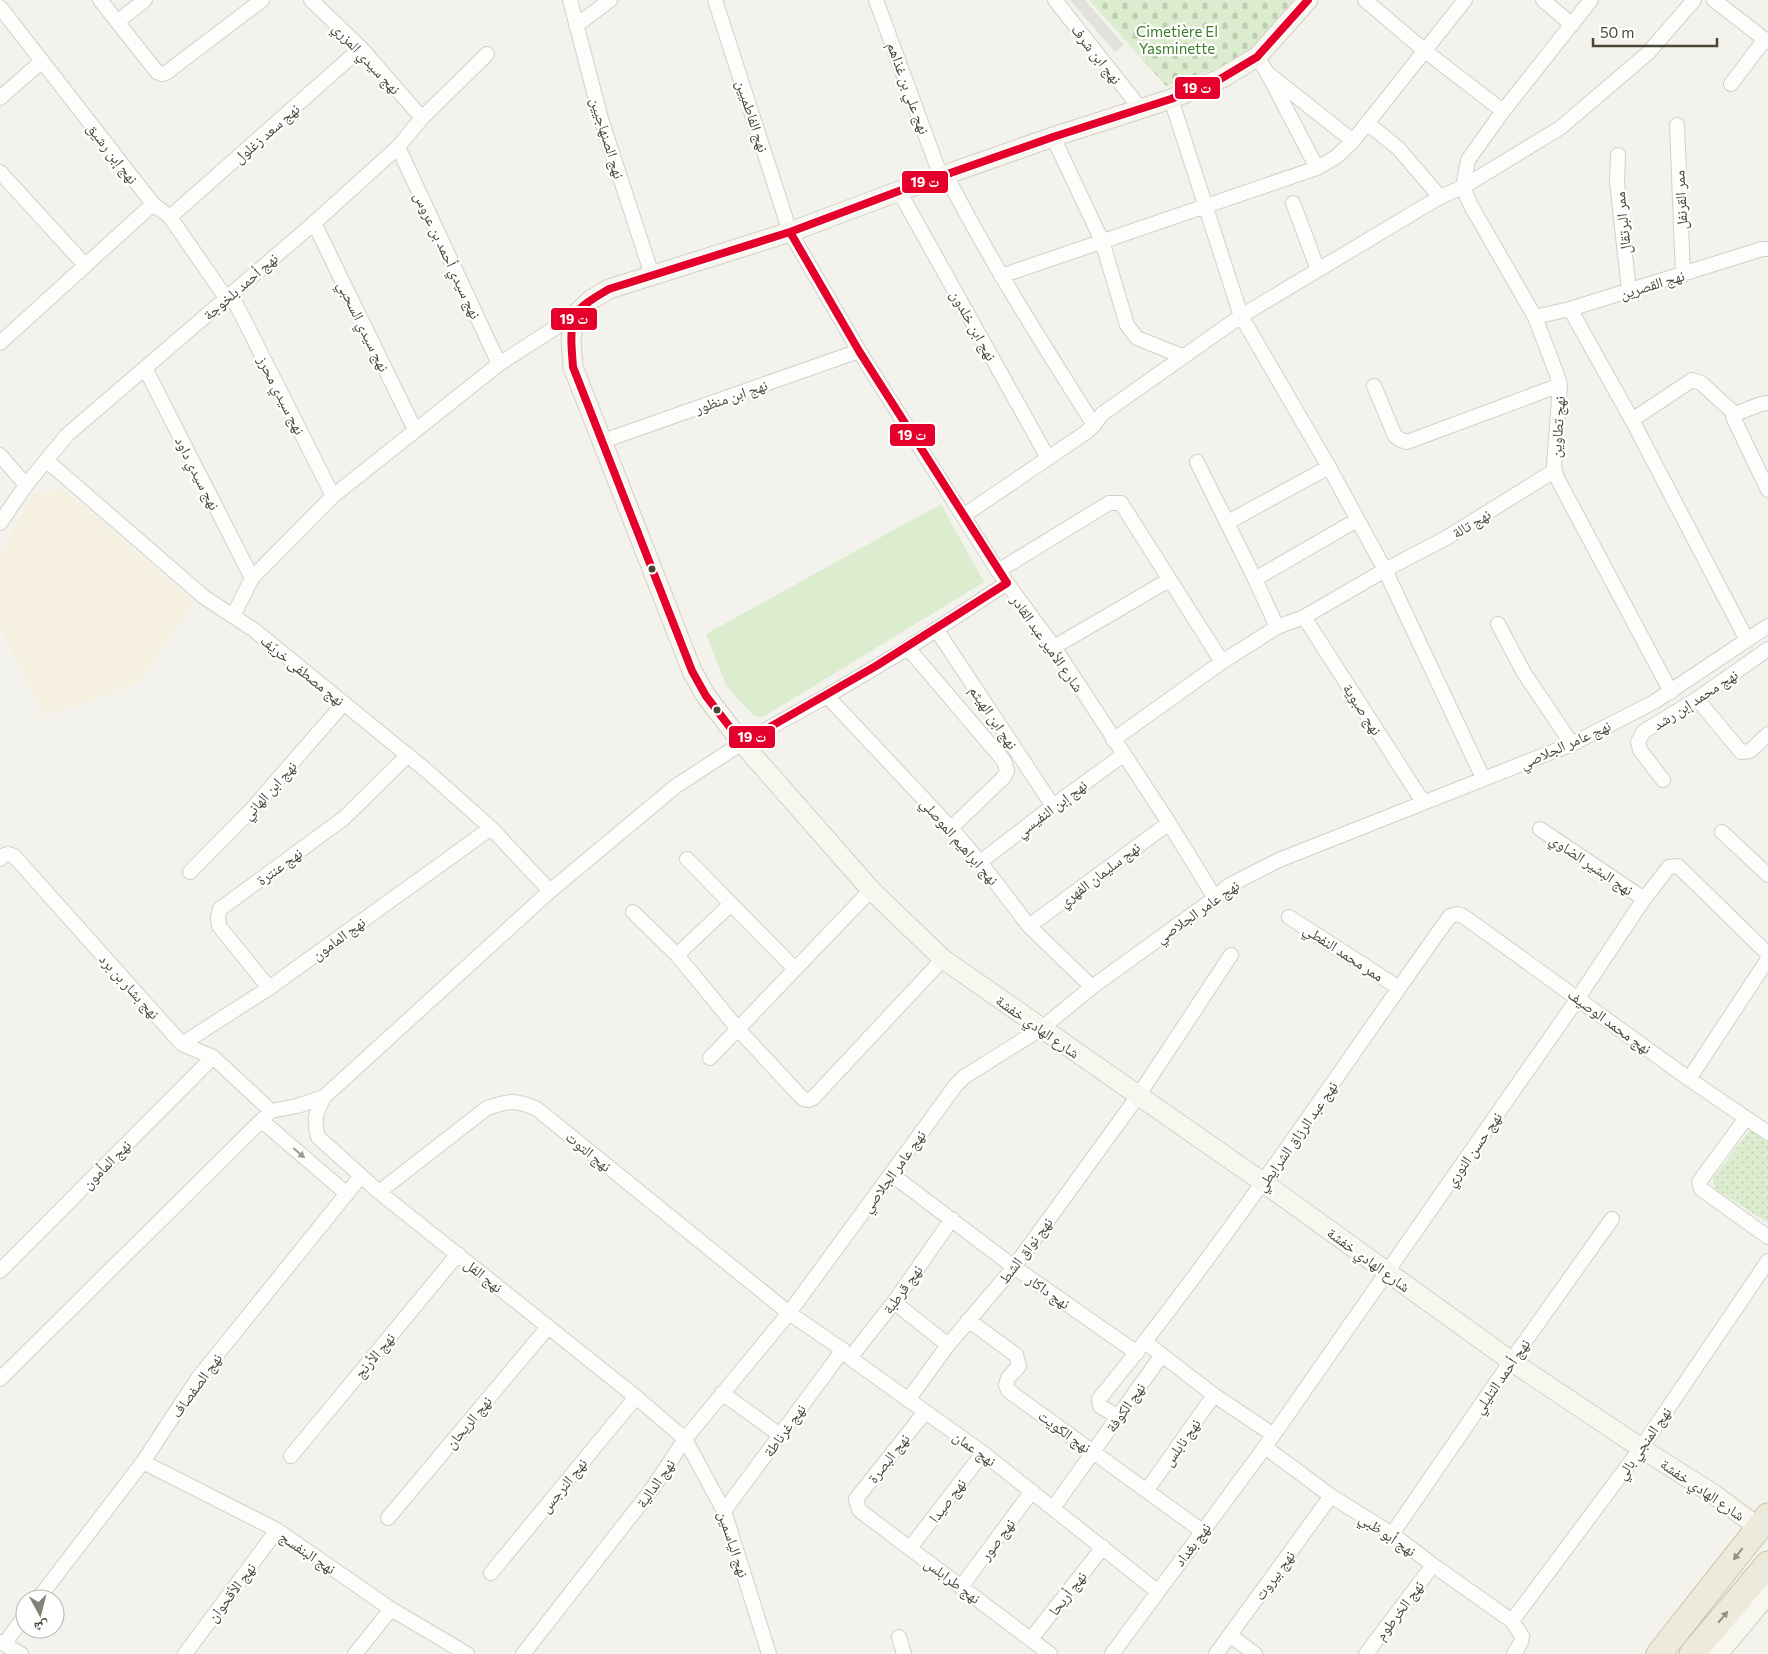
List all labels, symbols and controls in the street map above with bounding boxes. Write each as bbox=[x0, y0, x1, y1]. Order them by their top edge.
scale bar bbox=[1593, 15, 1717, 47]
street label: نهج سيدي المزري bbox=[326, 18, 405, 100]
street label: نهج ابن شرف bbox=[1067, 21, 1126, 89]
park label: Cimetière El Yasminette bbox=[1136, 22, 1218, 57]
text: 50 m bbox=[1600, 23, 1634, 41]
street label: نهج علي بن غذاهم bbox=[880, 39, 934, 138]
line badge: 19 ت bbox=[1174, 76, 1221, 100]
street label: نهج الفاطميين bbox=[731, 78, 773, 155]
text: 19 ت bbox=[1183, 79, 1211, 96]
street label: نهج الصنهاجيين bbox=[585, 95, 629, 181]
street label: نهج سعد زغلول bbox=[229, 99, 304, 168]
street label: نهج إبن رشيق bbox=[82, 119, 142, 188]
line badge: 19 ت bbox=[901, 170, 949, 194]
street label: ممر القرنفل bbox=[1669, 170, 1693, 230]
text: 19 ت bbox=[911, 173, 939, 190]
street label: نهج سيدي أحمد بن عروس bbox=[407, 189, 485, 323]
street label: ممر البرتقال bbox=[1610, 190, 1636, 255]
street label: نهج أحمد بلخوجة bbox=[199, 249, 282, 325]
street label: نهج القصرين bbox=[1617, 266, 1687, 304]
street label: نهج سيدي السحبي bbox=[331, 278, 394, 376]
street label: نهج ابن خلدون bbox=[945, 286, 1001, 365]
line badge: 19 ت bbox=[550, 307, 598, 331]
text: 19 ت bbox=[560, 310, 588, 327]
street label: نهج سيدي محرز bbox=[251, 352, 310, 439]
street label: نهج ابن منظور bbox=[691, 375, 770, 419]
street label: نهج تطاوين bbox=[1546, 395, 1570, 459]
line badge: 19 ت bbox=[889, 423, 936, 447]
text: 19 ت bbox=[898, 426, 926, 443]
street label: نهج سيدي داود bbox=[168, 433, 224, 515]
street label: نهج تالة bbox=[1449, 505, 1494, 543]
unlabelled marker bbox=[647, 564, 657, 574]
street label: شارع الأمير عبد القادر bbox=[1006, 590, 1088, 696]
street label: نهج مصطفى خريّف bbox=[256, 631, 349, 711]
street label: نهج محمد إبن رشد bbox=[1649, 665, 1742, 735]
street label: نهج صبوية bbox=[1338, 680, 1386, 739]
street label: نهج ابن الهيثم bbox=[964, 682, 1022, 754]
unlabelled marker bbox=[712, 705, 722, 715]
street label: نهج عامر الجلاصي bbox=[1517, 716, 1615, 776]
line badge: 19 ت bbox=[728, 725, 776, 749]
text: 19 ت bbox=[738, 728, 766, 745]
street label: نهج ابن الهاني bbox=[238, 757, 303, 826]
street label: نهج إبن النفيسي bbox=[1012, 775, 1093, 844]
street label: نهج ابراهيم الموصلي bbox=[914, 794, 1003, 891]
street label: نهج البشير الضاوي bbox=[1545, 830, 1637, 902]
street label: نهج سليمان الفهري bbox=[1055, 838, 1145, 913]
street label: نهج عنترة bbox=[253, 843, 307, 890]
street label: نهج عامر الجلاصي bbox=[1152, 876, 1244, 950]
street label: نهج المامون bbox=[308, 912, 370, 965]
street label: ممر محمد النفطي bbox=[1299, 919, 1387, 988]
street label: نهج بشار بن برد bbox=[95, 950, 164, 1024]
street label: نهج محمد الوصيف bbox=[1564, 985, 1655, 1059]
street label: شارع الهادي خفشة bbox=[990, 990, 1083, 1065]
street label: نهج عبد الرزاق الشرايطي bbox=[1251, 1077, 1344, 1197]
street label: نهج حسن النوري bbox=[1441, 1108, 1508, 1192]
street label: نهج عامر الجلاصي bbox=[857, 1126, 932, 1218]
street label: نهج التوت bbox=[561, 1127, 615, 1176]
street label: نهج المأمون bbox=[78, 1136, 136, 1194]
one-way arrow bbox=[292, 1147, 305, 1158]
street label: نهج نواق الشط bbox=[994, 1213, 1057, 1288]
street label: شارع الهادي خفشة bbox=[1322, 1223, 1414, 1298]
street label: نهج الفل bbox=[460, 1254, 507, 1297]
street label: نهج قرطبة bbox=[878, 1261, 927, 1318]
street label: نهج داكار bbox=[1022, 1269, 1074, 1314]
street label: نهج الأرنج bbox=[350, 1329, 400, 1383]
street label: نهج أحمد التليلي bbox=[1469, 1335, 1537, 1419]
street label: نهج الصفصاف bbox=[167, 1349, 227, 1422]
street label: نهج الكوفة bbox=[1101, 1379, 1150, 1436]
street label: نهج الريحان bbox=[441, 1392, 497, 1453]
street label: نهج غرناطة bbox=[759, 1400, 811, 1461]
street label: نهج المنجي بالي bbox=[1611, 1403, 1678, 1485]
street label: نهج الكويت bbox=[1034, 1406, 1095, 1458]
street label: نهج نابلس bbox=[1158, 1415, 1205, 1470]
street label: نهج عمان bbox=[949, 1426, 1000, 1471]
street label: نهج البصرة bbox=[863, 1430, 914, 1488]
street label: نهج النرجس bbox=[536, 1454, 592, 1517]
street label: شارع الهادي خفشة bbox=[1655, 1454, 1749, 1527]
street label: نهج الدالية bbox=[632, 1455, 680, 1512]
street label: نهج صيدا bbox=[925, 1474, 971, 1527]
street label: نهج الياسمين bbox=[713, 1508, 753, 1580]
street label: نهج أبو ظبي bbox=[1354, 1508, 1420, 1563]
street label: نهج صور bbox=[975, 1515, 1020, 1565]
street label: نهج بغداد bbox=[1170, 1519, 1216, 1571]
street label: نهج البنفسج bbox=[275, 1527, 340, 1579]
street label: نهج بيروت bbox=[1250, 1547, 1300, 1604]
one-way arrow bbox=[1733, 1547, 1744, 1560]
street label: نهج طرابلس bbox=[920, 1553, 984, 1608]
street label: نهج الأقحوان bbox=[203, 1559, 261, 1626]
street label: نهج أريحا bbox=[1044, 1567, 1091, 1620]
street label: نهج الخرطوم bbox=[1371, 1577, 1429, 1644]
north arrow bbox=[15, 1589, 65, 1639]
one-way arrow bbox=[1718, 1610, 1729, 1623]
text: ش bbox=[33, 1617, 50, 1637]

